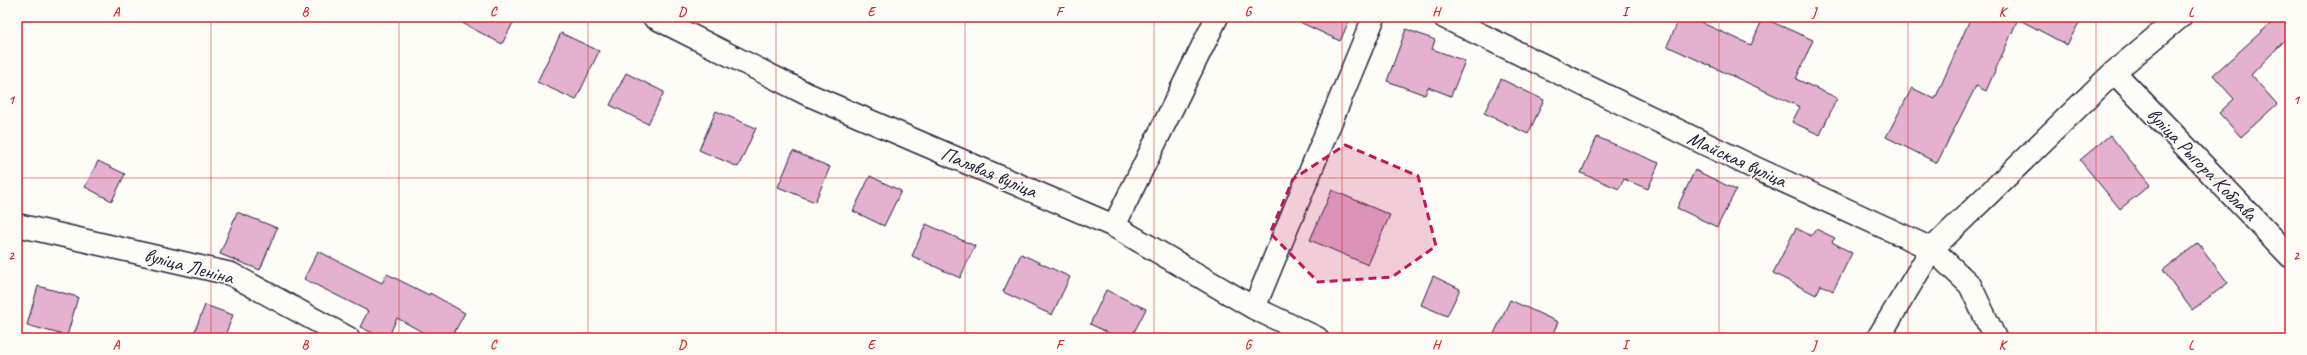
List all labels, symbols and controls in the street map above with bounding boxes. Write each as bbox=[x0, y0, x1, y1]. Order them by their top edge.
text: A bbox=[113, 4, 121, 20]
text: B bbox=[302, 4, 310, 20]
text: C bbox=[490, 4, 498, 20]
text: D bbox=[678, 4, 687, 20]
text: E bbox=[868, 4, 877, 20]
text: F bbox=[1056, 4, 1065, 20]
text: G bbox=[1245, 4, 1253, 20]
text: H bbox=[1432, 4, 1442, 20]
text: I bbox=[1622, 4, 1631, 20]
text: J bbox=[1811, 4, 1818, 20]
text: K bbox=[1999, 4, 2009, 20]
text: L bbox=[2188, 4, 2195, 20]
text: 1 bbox=[8, 92, 16, 108]
text: 1 bbox=[2293, 92, 2301, 108]
street label: вуліца Рыгора Коблава bbox=[2142, 102, 2264, 227]
street label: Майская вуліца bbox=[1683, 125, 1792, 193]
street label: Палявая вуліца bbox=[937, 141, 1042, 204]
street label: вуліца Леніна bbox=[142, 242, 237, 290]
text: 2 bbox=[8, 248, 15, 264]
text: 2 bbox=[2293, 248, 2300, 264]
text: A bbox=[113, 337, 121, 353]
text: B bbox=[302, 337, 310, 353]
text: C bbox=[490, 337, 498, 353]
text: D bbox=[678, 337, 687, 353]
text: E bbox=[868, 337, 877, 353]
text: F bbox=[1056, 337, 1065, 353]
text: G bbox=[1245, 337, 1253, 353]
text: H bbox=[1432, 337, 1442, 353]
text: I bbox=[1622, 337, 1631, 353]
text: J bbox=[1811, 337, 1818, 353]
text: K bbox=[1999, 337, 2009, 353]
text: L bbox=[2188, 337, 2195, 353]

